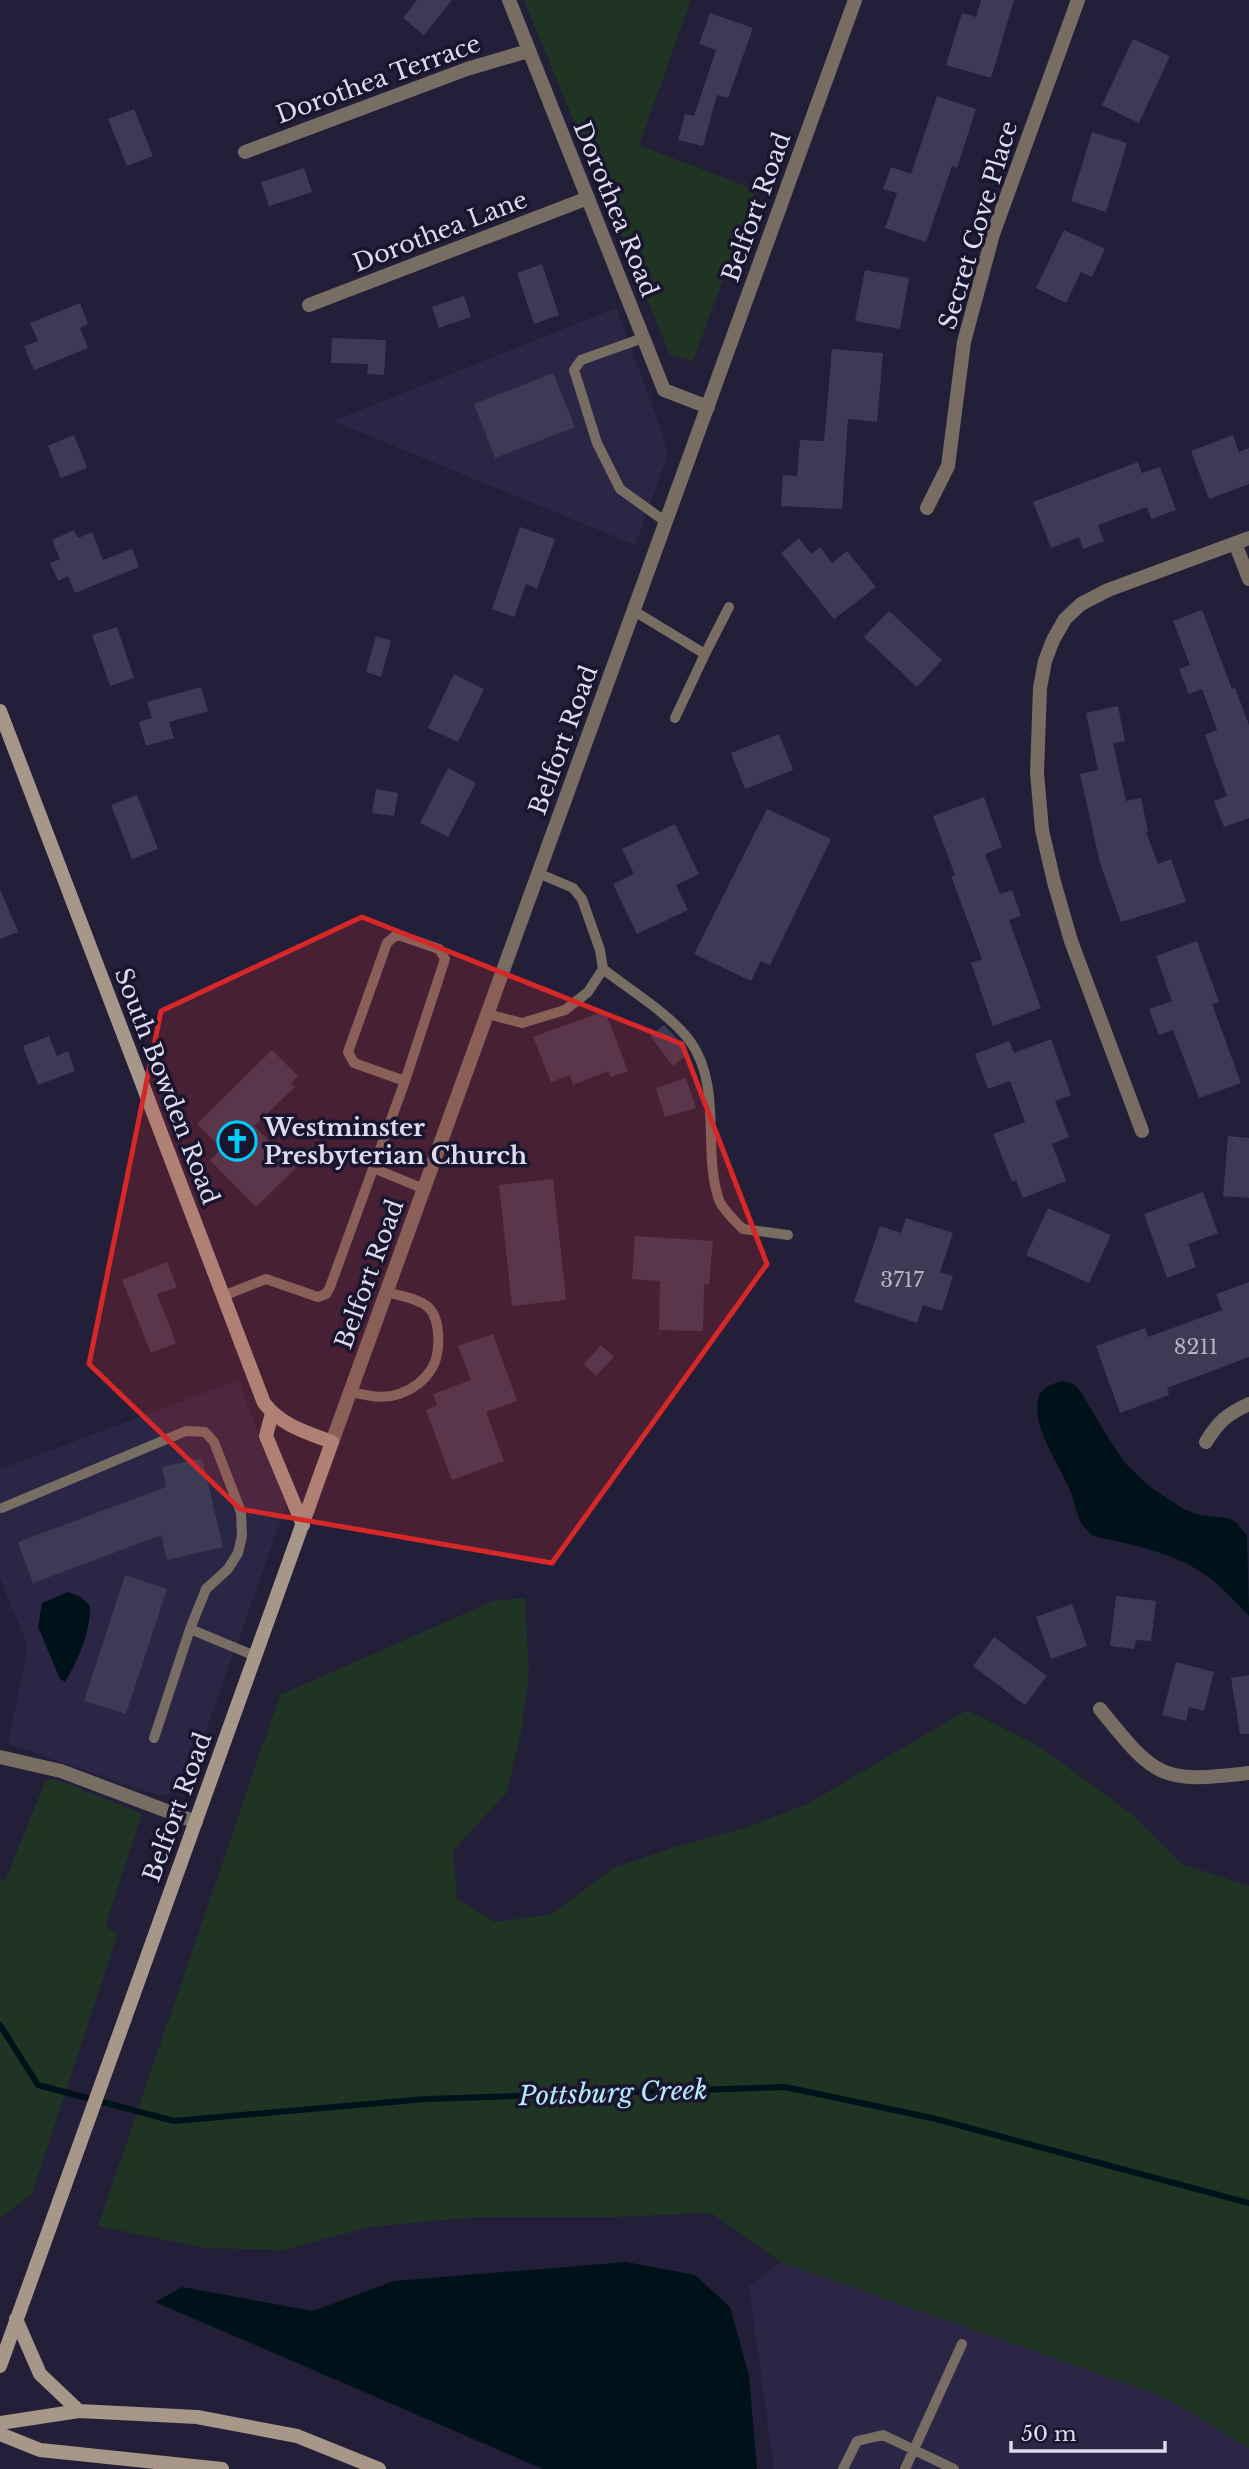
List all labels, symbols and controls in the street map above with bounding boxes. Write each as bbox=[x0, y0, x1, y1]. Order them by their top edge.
street label: Dorothea Terrace bbox=[272, 29, 484, 129]
street label: Dorothea Road bbox=[568, 117, 664, 301]
street label: Secret Cove Place bbox=[932, 117, 1024, 333]
street label: Belfort Road bbox=[716, 128, 796, 286]
street label: Dorothea Lane bbox=[349, 184, 531, 278]
street label: Belfort Road bbox=[523, 661, 603, 819]
street label: South Bowden Road bbox=[109, 964, 225, 1208]
place label: Westminster Presbyterian Church bbox=[263, 1113, 527, 1170]
church icon: Westminster Presbyterian Church bbox=[216, 1120, 258, 1162]
street label: Belfort Road bbox=[329, 1195, 409, 1353]
house number: 3717 bbox=[880, 1267, 924, 1293]
house number: 8211 bbox=[1174, 1334, 1218, 1360]
street label: Belfort Road bbox=[137, 1728, 217, 1886]
water label: Pottsburg Creek bbox=[517, 2074, 708, 2112]
scale bar bbox=[1011, 2410, 1165, 2454]
text: 50 m bbox=[1021, 2421, 1077, 2447]

